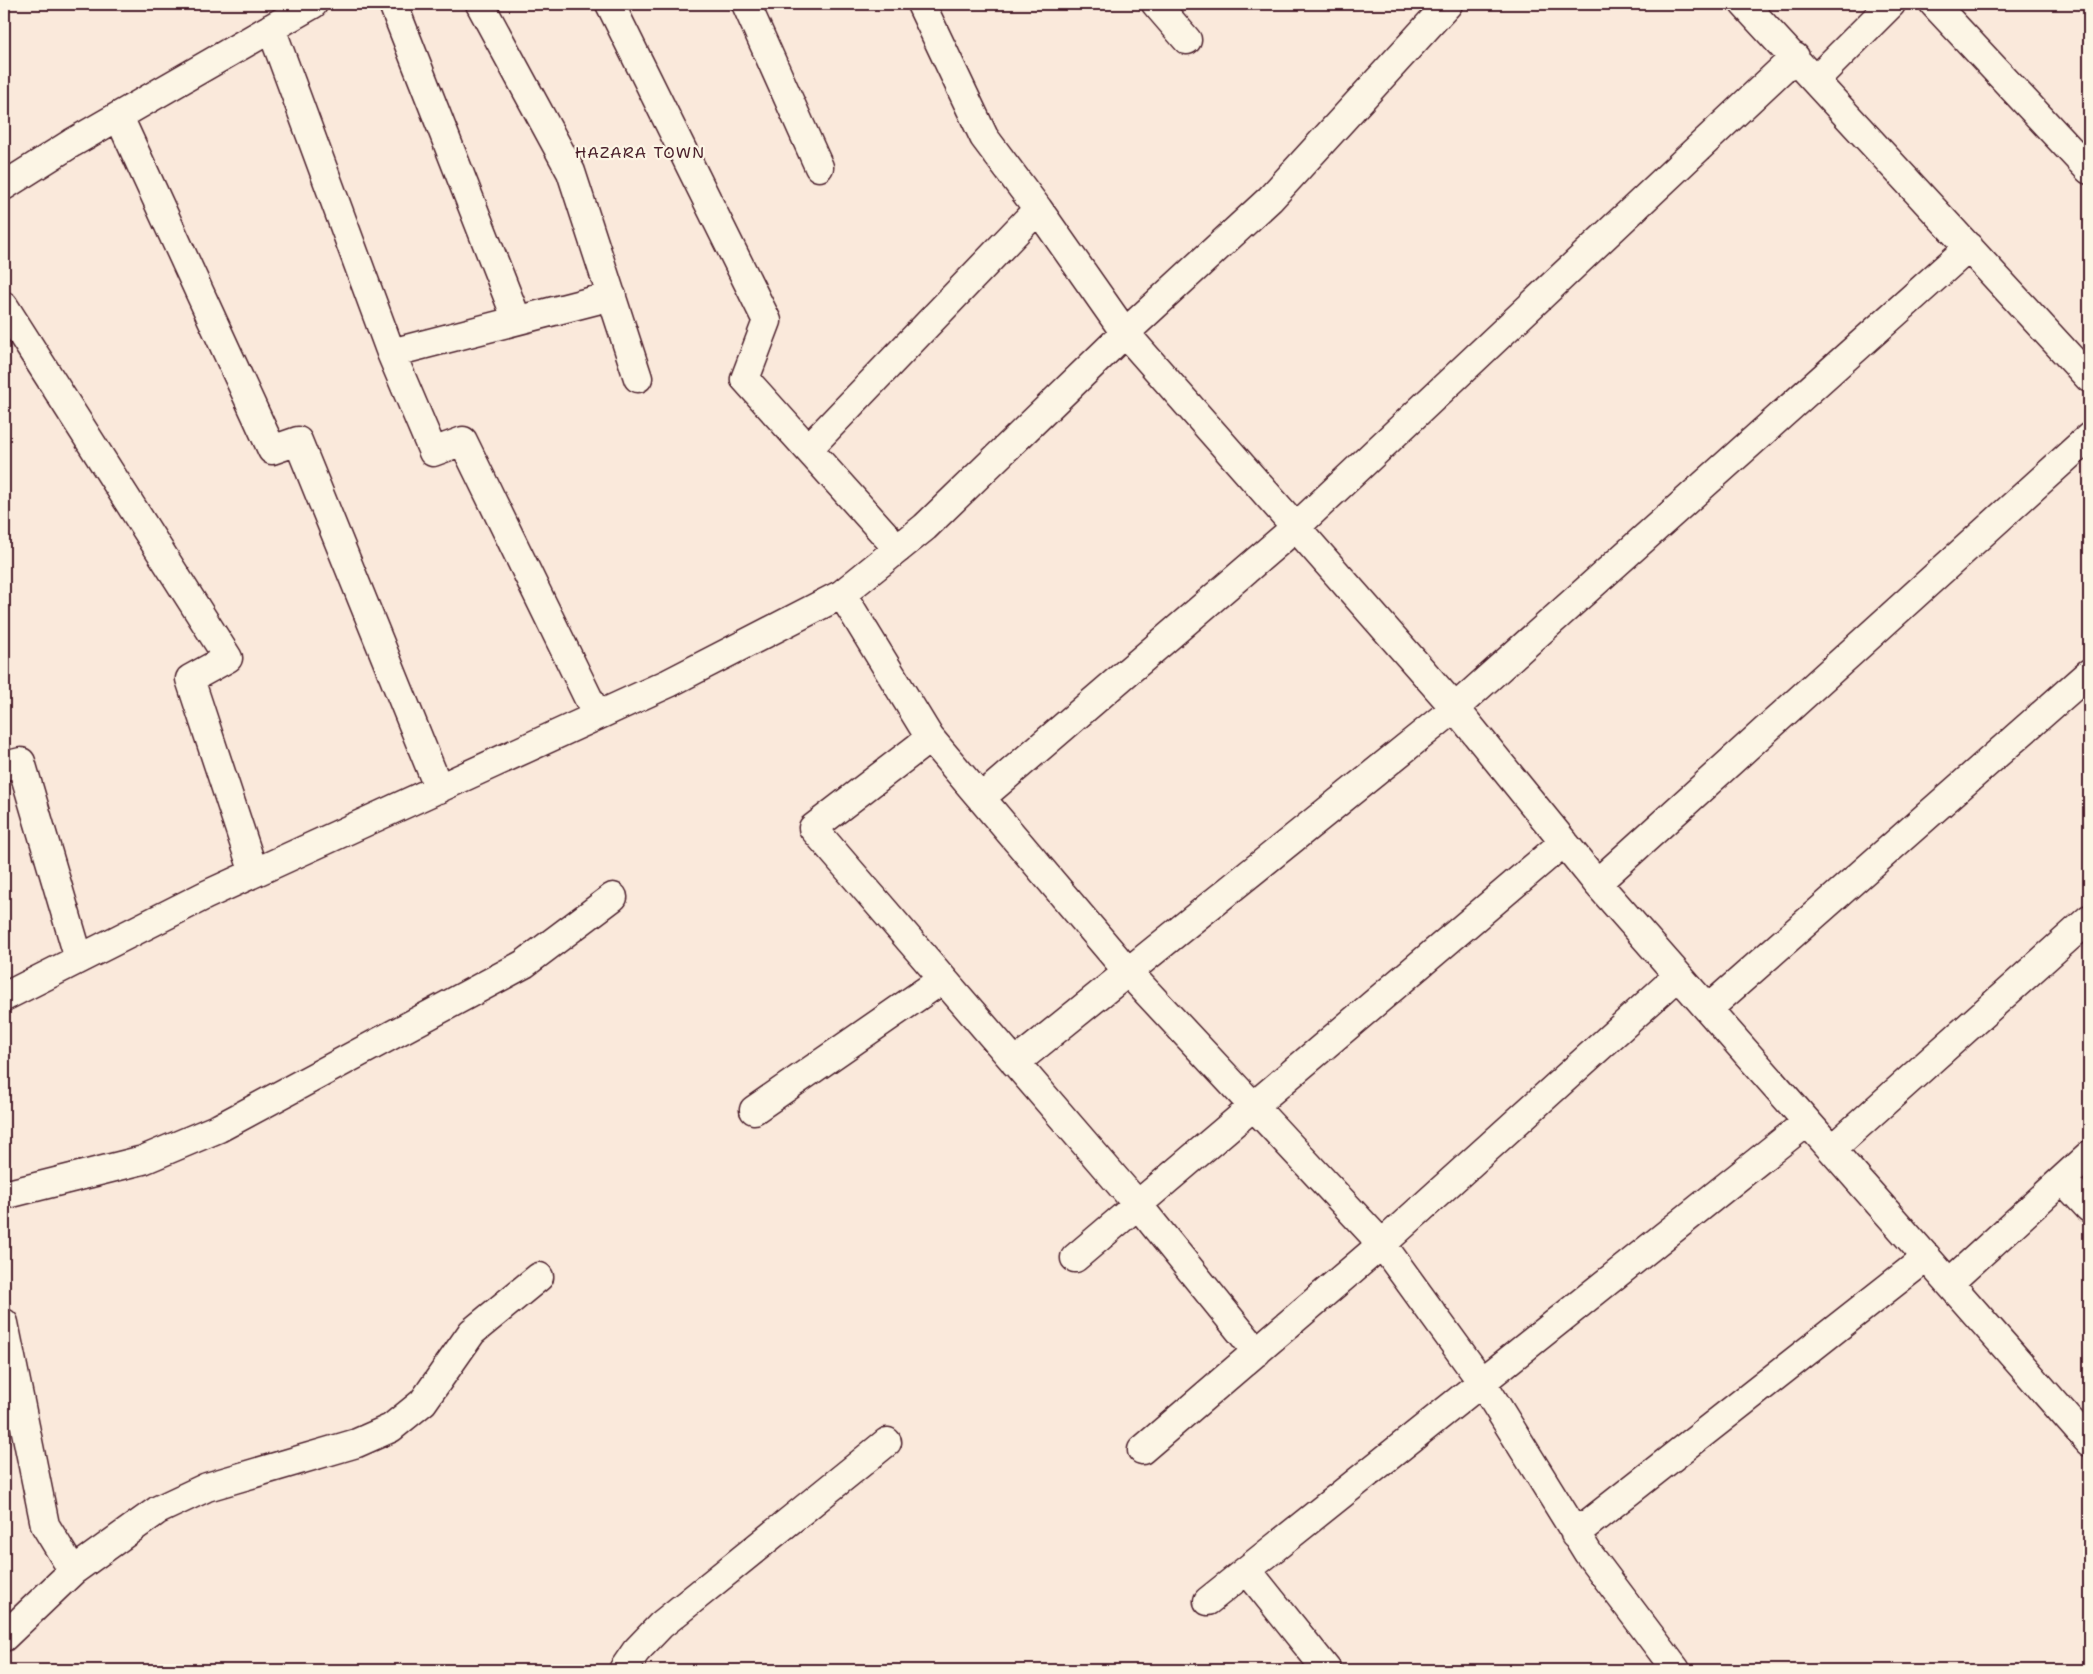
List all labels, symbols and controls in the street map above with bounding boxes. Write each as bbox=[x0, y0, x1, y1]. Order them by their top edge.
district label: HAZARA TOWN bbox=[575, 142, 705, 163]

